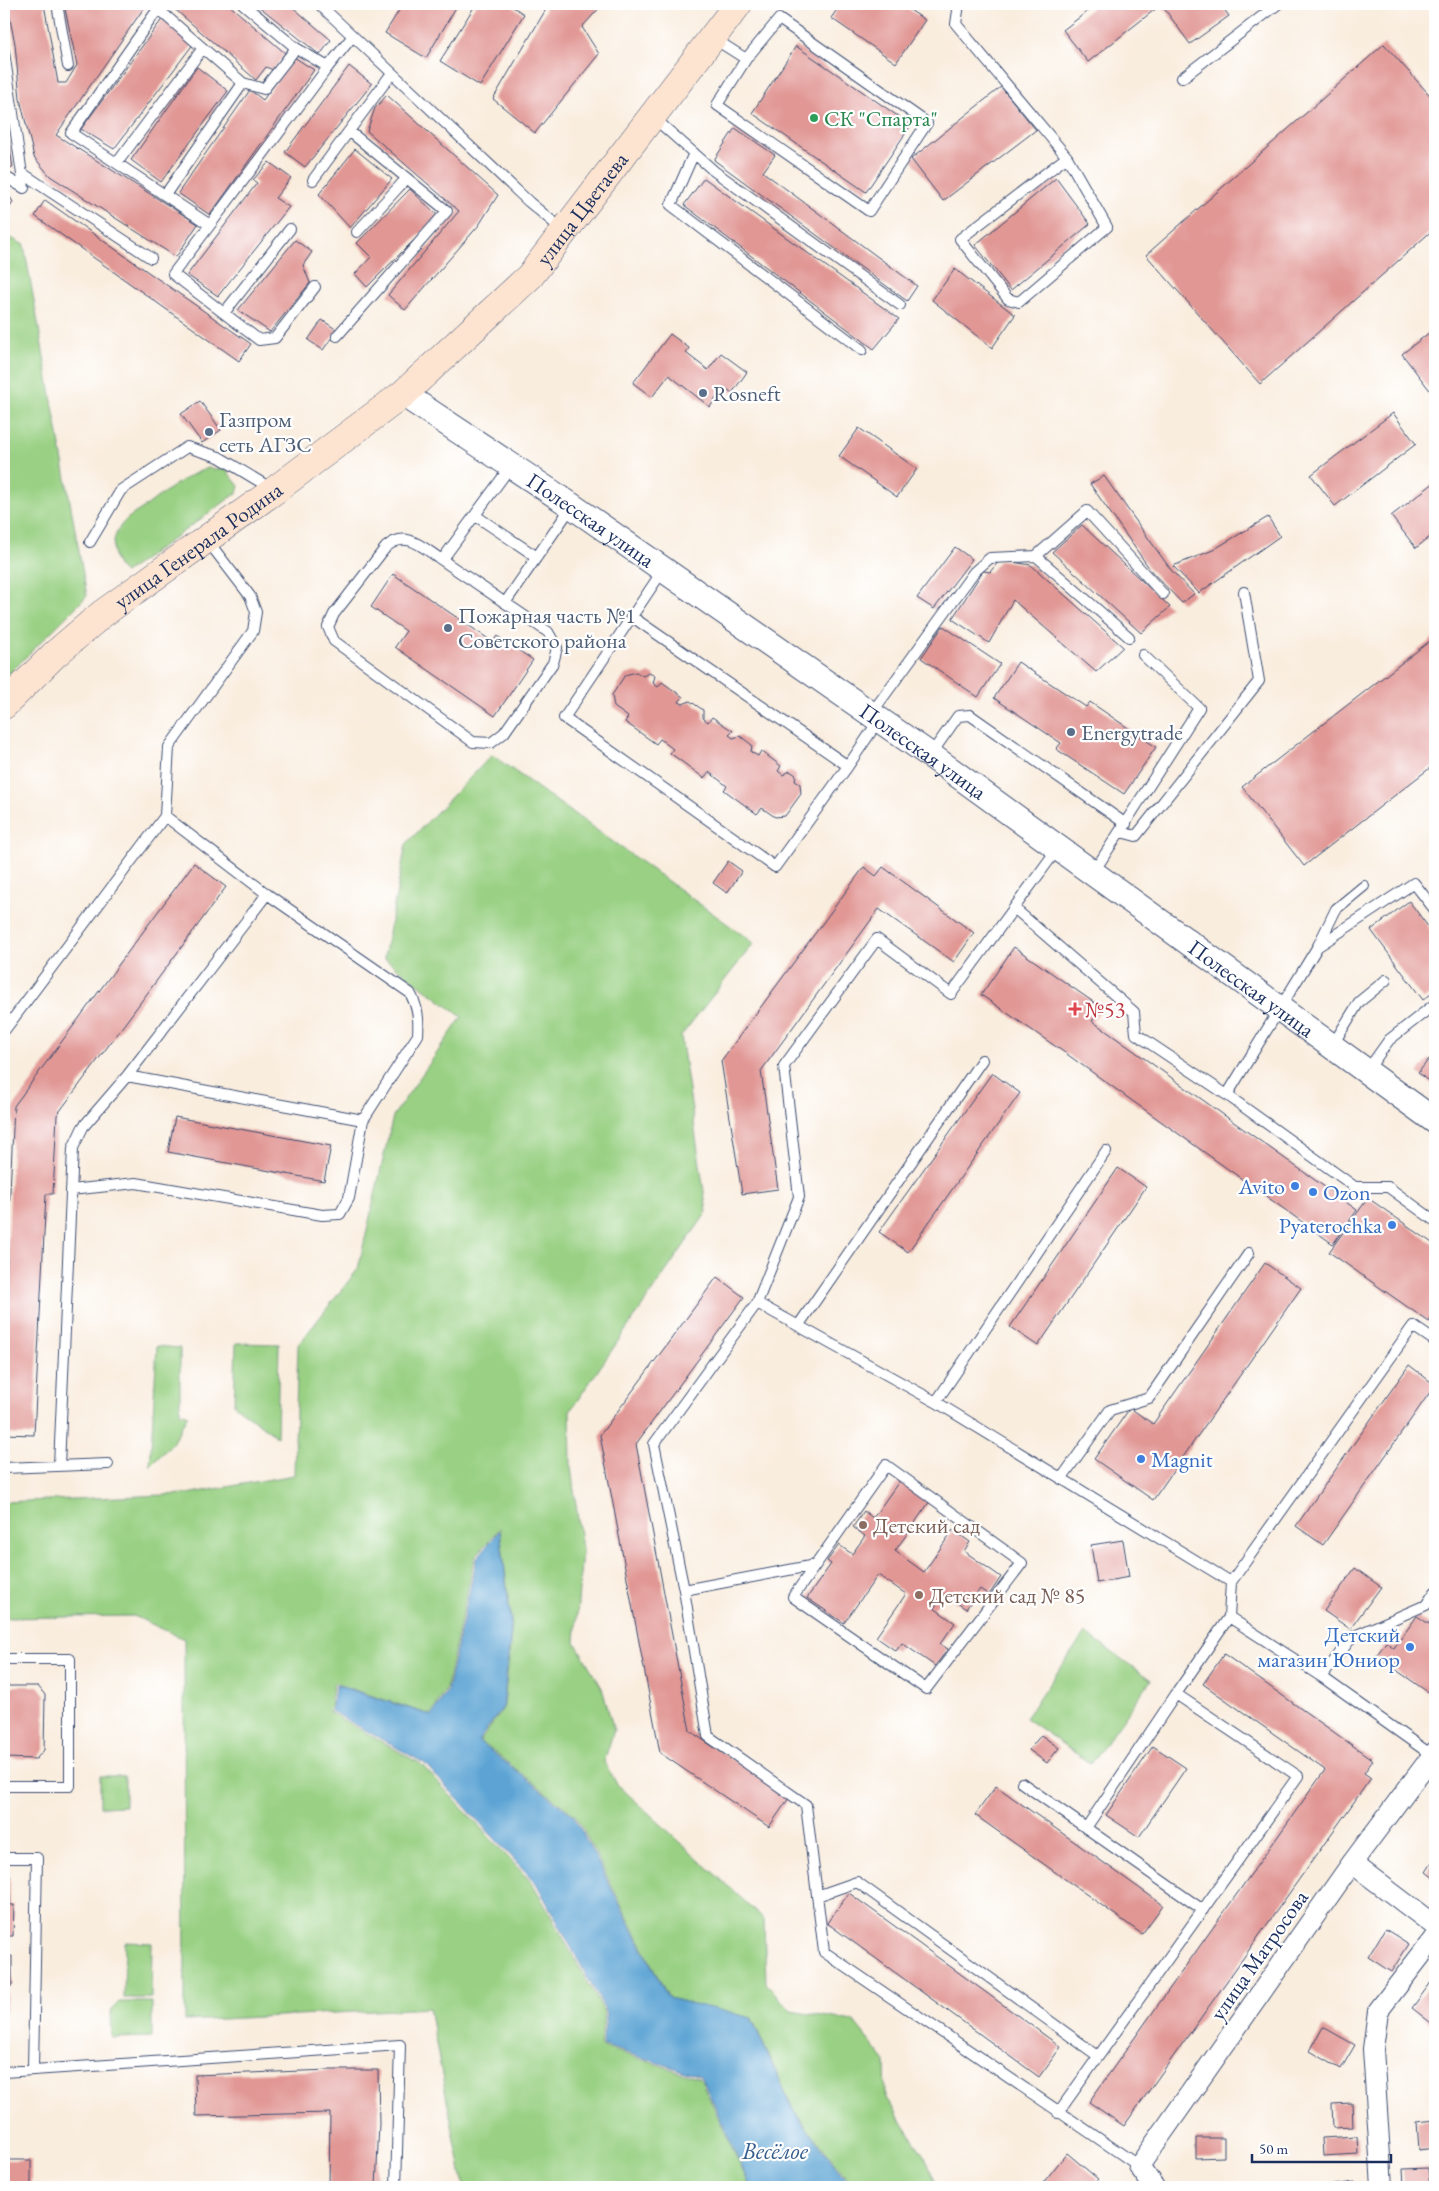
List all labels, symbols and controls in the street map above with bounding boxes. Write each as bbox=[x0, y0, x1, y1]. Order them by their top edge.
place label: СК "Спарта" bbox=[824, 104, 938, 133]
marker: СК "Спарта" bbox=[808, 112, 820, 124]
street label: улица Цветаева bbox=[529, 146, 634, 271]
place label: Rosneft bbox=[713, 379, 781, 408]
marker: Rosneft bbox=[697, 387, 709, 399]
place label: Газпром сеть АГЗС bbox=[219, 405, 312, 459]
marker: Газпром сеть АГЗС bbox=[203, 426, 215, 438]
street label: Полесская улица bbox=[521, 466, 661, 574]
street label: улица Генерала Родина bbox=[108, 475, 288, 615]
place label: Пожарная часть №1 Советского района bbox=[458, 601, 636, 655]
marker: Пожарная часть №1 Советского района bbox=[442, 622, 454, 634]
street label: Полесская улица bbox=[854, 696, 993, 806]
place label: Energytrade bbox=[1081, 718, 1183, 747]
marker: Energytrade bbox=[1065, 726, 1077, 738]
street label: Полесская улица bbox=[1183, 933, 1321, 1044]
place label: №53 bbox=[1085, 995, 1125, 1024]
marker: №53 bbox=[1069, 1003, 1081, 1015]
place label: Avito bbox=[1237, 1172, 1285, 1201]
place label: Ozon bbox=[1323, 1178, 1371, 1207]
marker: Avito bbox=[1289, 1180, 1301, 1192]
marker: Ozon bbox=[1307, 1186, 1319, 1198]
place label: Pyaterochka bbox=[1279, 1211, 1382, 1240]
marker: Pyaterochka bbox=[1386, 1219, 1398, 1231]
place label: Magnit bbox=[1151, 1445, 1213, 1474]
marker: Magnit bbox=[1135, 1453, 1147, 1465]
place label: Детский сад bbox=[873, 1511, 980, 1540]
marker: Детский сад bbox=[857, 1519, 869, 1531]
place label: Детский сад № 85 bbox=[929, 1581, 1085, 1610]
marker: Детский сад № 85 bbox=[913, 1589, 925, 1601]
place label: Детский магазин Юниор bbox=[1257, 1620, 1400, 1674]
marker: Детский магазин Юниор bbox=[1404, 1641, 1416, 1653]
street label: улица Матросова bbox=[1203, 1884, 1315, 2026]
scale bar bbox=[1252, 2131, 1390, 2163]
water label: Весёлое bbox=[741, 2135, 809, 2166]
text: 50 m bbox=[1259, 2139, 1288, 2158]

